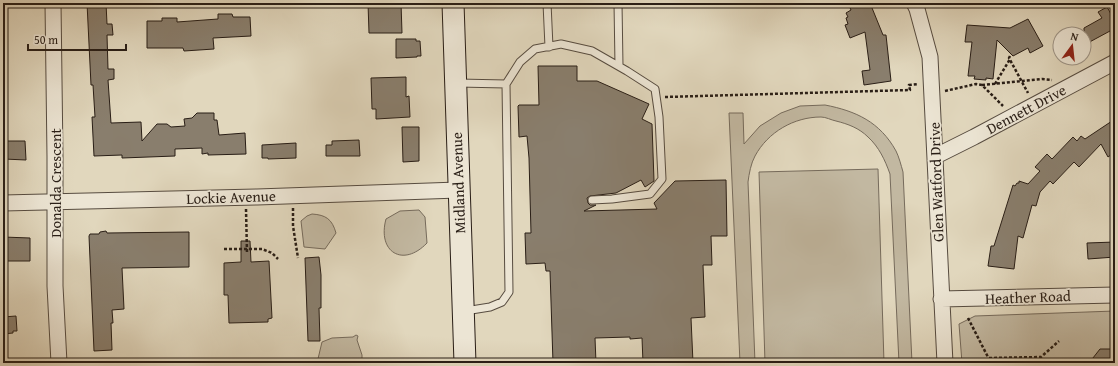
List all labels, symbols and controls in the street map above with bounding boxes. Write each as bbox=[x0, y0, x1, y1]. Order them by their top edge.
scale bar bbox=[28, 26, 126, 52]
north arrow bbox=[1052, 26, 1092, 66]
text: N bbox=[1069, 28, 1081, 45]
text: 50 m bbox=[34, 31, 58, 48]
street label: Dennett Drive bbox=[982, 79, 1070, 139]
street label: Glen Watford Drive bbox=[923, 122, 949, 242]
street label: Donalda Crescent bbox=[45, 128, 66, 238]
street label: Midland Avenue bbox=[446, 132, 470, 234]
street label: Lockie Avenue bbox=[186, 185, 276, 209]
street label: Heather Road bbox=[985, 285, 1071, 309]

